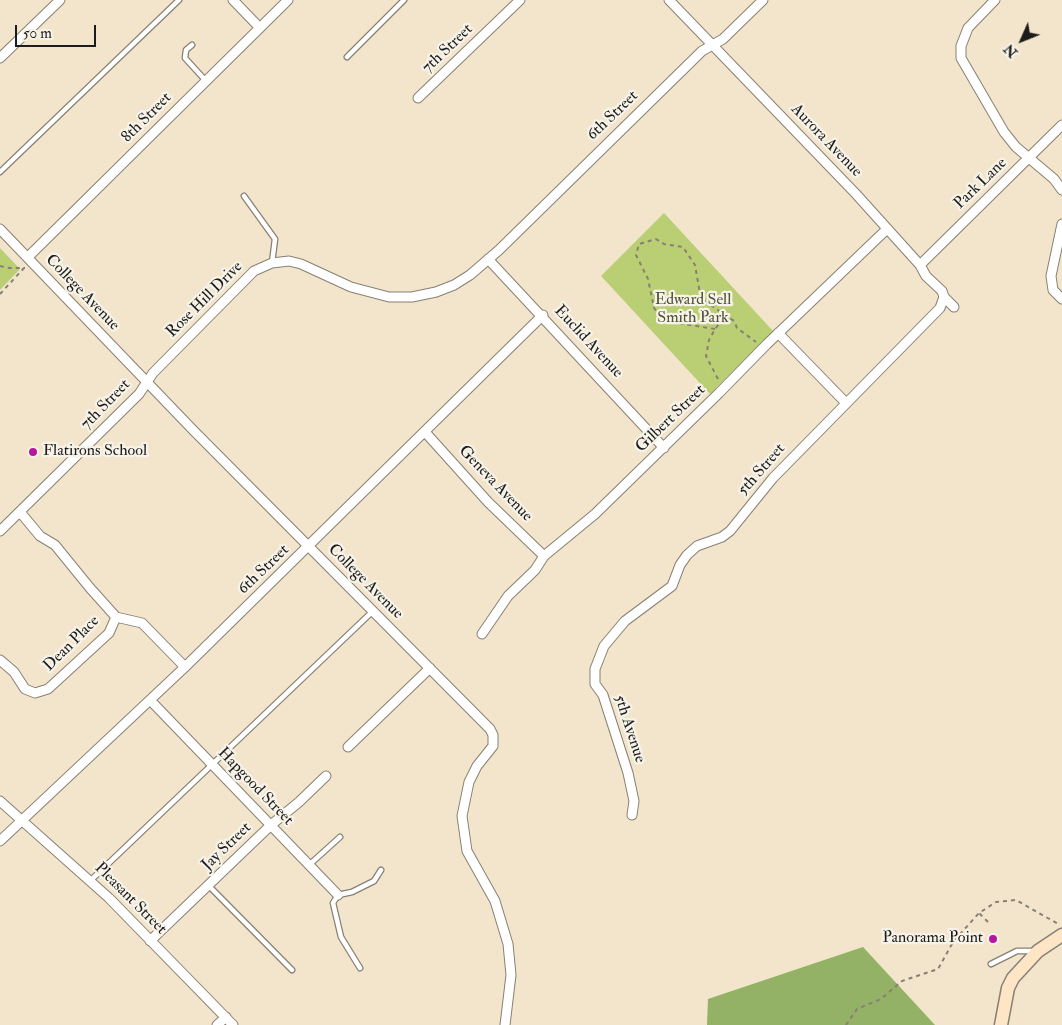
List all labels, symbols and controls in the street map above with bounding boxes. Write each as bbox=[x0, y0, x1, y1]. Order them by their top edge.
scale bar bbox=[18, 15, 99, 47]
north arrow bbox=[997, 15, 1047, 65]
street label: 7th Street bbox=[419, 20, 477, 78]
text: 50 m bbox=[23, 24, 52, 43]
text: N bbox=[1000, 40, 1021, 61]
street label: 6th Street bbox=[583, 87, 643, 145]
street label: 8th Street bbox=[118, 89, 176, 147]
street label: Aurora Avenue bbox=[786, 100, 866, 182]
street label: Park Lane bbox=[951, 154, 1011, 214]
street label: College Avenue bbox=[41, 251, 123, 335]
street label: Rose Hill Drive bbox=[163, 258, 247, 342]
park label: Edward Sell Smith Park bbox=[655, 291, 731, 329]
street label: Euclid Avenue bbox=[550, 302, 626, 382]
street label: 7th Street bbox=[77, 376, 135, 434]
street label: Gilbert Street bbox=[632, 381, 710, 457]
street label: 5th Street bbox=[734, 440, 790, 500]
place label: Flatirons School bbox=[43, 442, 147, 462]
street label: Geneva Avenue bbox=[454, 442, 536, 526]
marker: Flatirons School bbox=[27, 446, 39, 458]
street label: College Avenue bbox=[323, 540, 407, 624]
street label: 6th Street bbox=[234, 541, 294, 599]
street label: Dean Place bbox=[40, 612, 104, 676]
street label: 5th Avenue bbox=[609, 693, 649, 765]
street label: Hapgood Street bbox=[213, 744, 297, 830]
street label: Jay Street bbox=[198, 819, 256, 875]
street label: Pleasant Street bbox=[90, 859, 170, 939]
place label: Panorama Point bbox=[882, 929, 983, 949]
marker: Panorama Point bbox=[987, 933, 999, 945]

